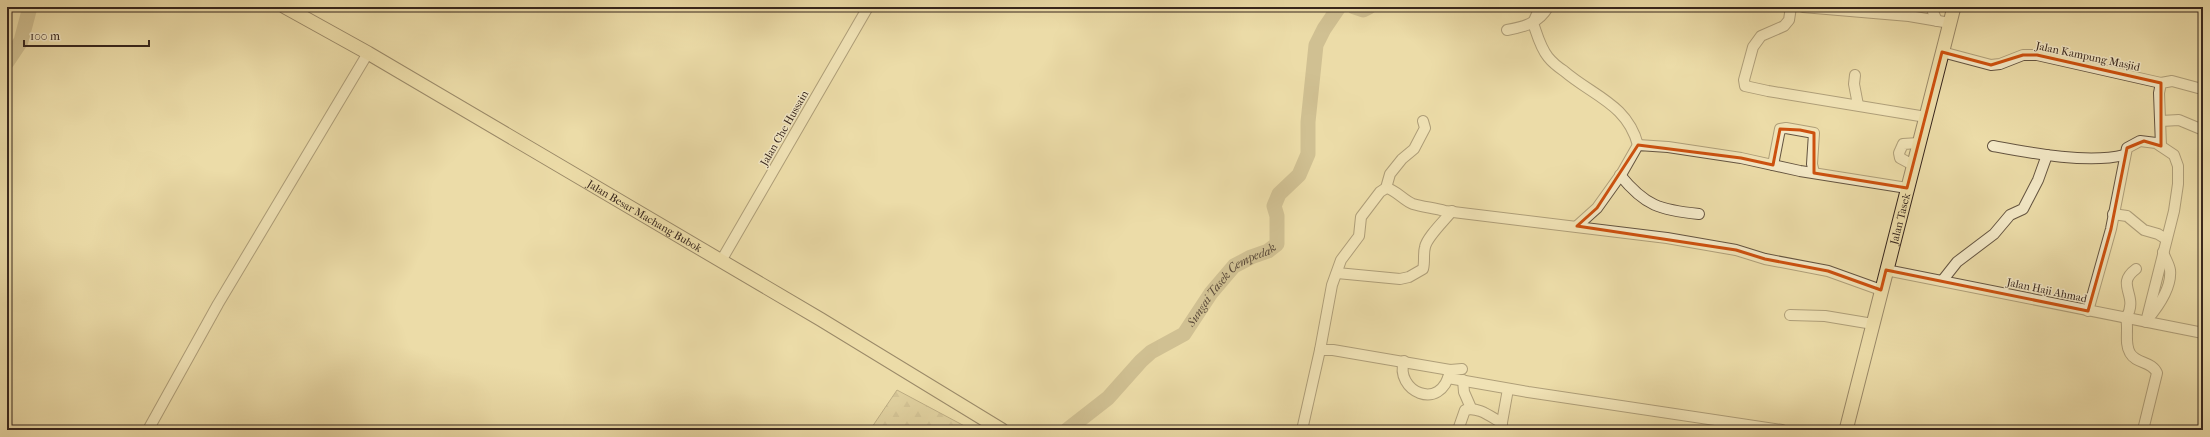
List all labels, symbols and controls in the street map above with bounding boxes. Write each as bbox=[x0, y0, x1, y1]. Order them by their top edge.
scale bar bbox=[24, 22, 149, 48]
text: 100 m bbox=[30, 29, 60, 43]
street label: Jalan Kampung Masjid bbox=[2034, 39, 2142, 74]
street label: Jalan Che Hussain bbox=[757, 88, 812, 169]
street label: Jalan Besar Machang Bubok bbox=[584, 177, 704, 255]
street label: Jalan Tasek bbox=[1887, 191, 1913, 247]
water label: Sungai Tasek Cempedak bbox=[1183, 240, 1279, 330]
street label: Jalan Haji Ahmad bbox=[2005, 275, 2089, 306]

